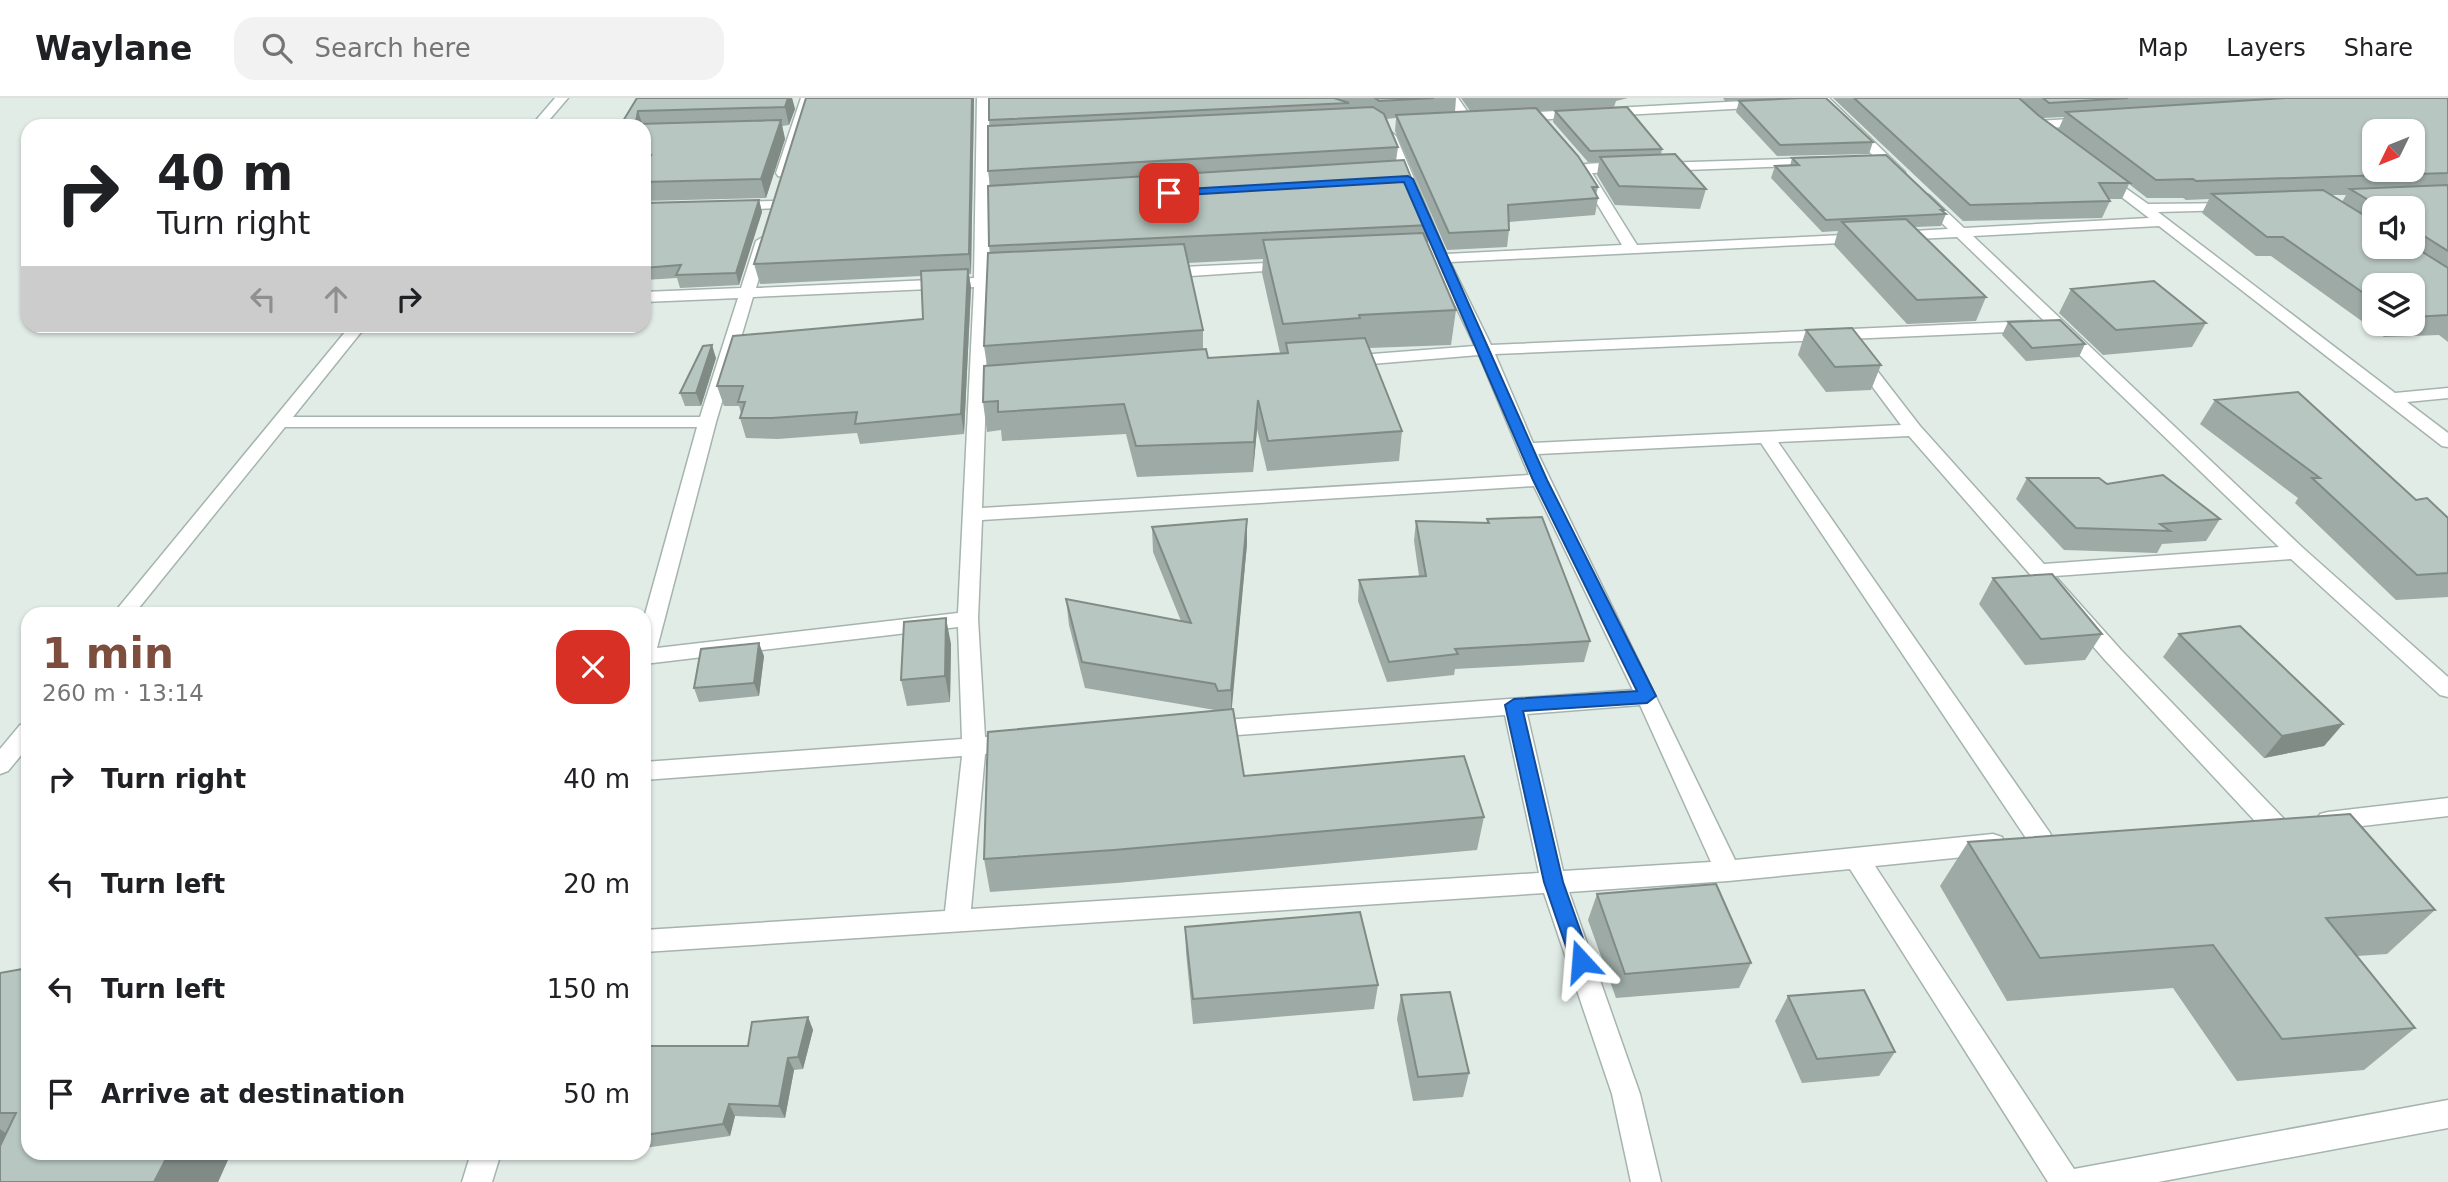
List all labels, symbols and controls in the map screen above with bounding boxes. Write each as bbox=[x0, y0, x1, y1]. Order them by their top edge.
search box bbox=[234, 17, 724, 80]
text: Waylane bbox=[35, 29, 192, 68]
icon: search bbox=[258, 29, 296, 67]
text: Search here bbox=[314, 33, 471, 63]
text: Map bbox=[2138, 34, 2188, 62]
text: Layers bbox=[2226, 34, 2306, 62]
text: Share bbox=[2344, 34, 2413, 62]
north arrow bbox=[2362, 119, 2426, 182]
map controls bbox=[2362, 119, 2425, 336]
text: 40 m bbox=[157, 145, 293, 202]
icon: right bbox=[42, 147, 133, 238]
pin bbox=[1139, 163, 1199, 223]
icon: arrive bbox=[1150, 174, 1188, 212]
button: sound bbox=[2362, 196, 2425, 259]
text: Turn right bbox=[157, 204, 310, 242]
button: layers bbox=[2362, 273, 2425, 336]
icon: left bbox=[244, 280, 282, 318]
icon: ahead bbox=[317, 280, 355, 318]
icon: right bbox=[390, 280, 428, 318]
text: 1 min bbox=[42, 629, 174, 678]
button: close bbox=[556, 630, 630, 704]
text: 260 m · 13:14 bbox=[42, 680, 204, 706]
icon: right bbox=[42, 760, 80, 798]
text: Turn right bbox=[101, 764, 246, 794]
text: 40 m bbox=[563, 764, 630, 794]
icon: left bbox=[42, 865, 80, 903]
text: Turn left bbox=[101, 869, 225, 899]
text: 20 m bbox=[563, 869, 630, 899]
position arrow bbox=[1544, 924, 1618, 998]
icon: left bbox=[42, 970, 80, 1008]
text: Turn left bbox=[101, 974, 225, 1004]
text: 150 m bbox=[547, 974, 630, 1004]
icon: arrive bbox=[42, 1075, 80, 1113]
text: Arrive at destination bbox=[101, 1079, 405, 1109]
text: 50 m bbox=[563, 1079, 630, 1109]

